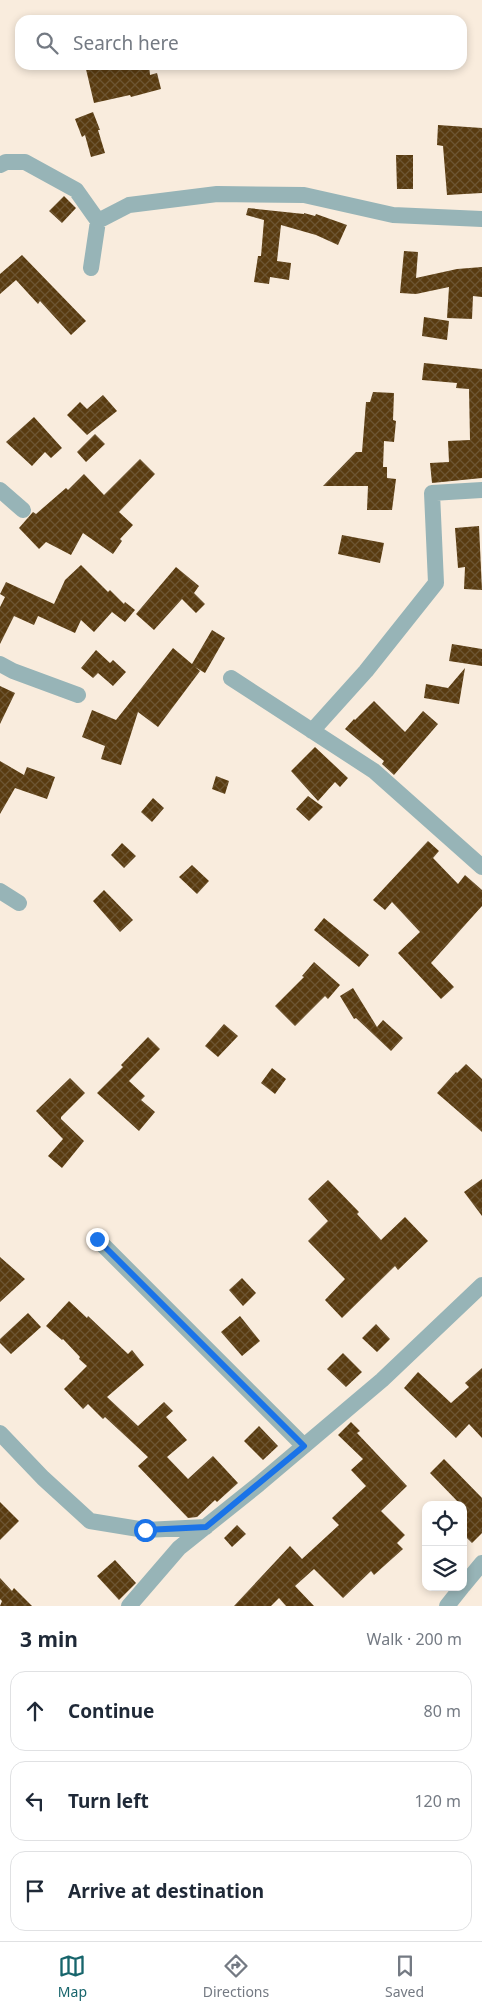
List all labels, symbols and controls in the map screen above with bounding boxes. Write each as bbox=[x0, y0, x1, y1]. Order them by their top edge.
search box bbox=[15, 15, 467, 70]
icon: search bbox=[33, 29, 61, 57]
text: Search here bbox=[73, 30, 179, 56]
route end bbox=[86, 1228, 109, 1251]
map controls bbox=[422, 1501, 467, 1591]
button: locate bbox=[422, 1501, 467, 1546]
route start bbox=[134, 1519, 157, 1542]
button: layers bbox=[422, 1546, 467, 1591]
text: 3 min bbox=[20, 1625, 78, 1653]
text: Walk · 200 m bbox=[367, 1628, 462, 1650]
icon: ahead bbox=[21, 1697, 49, 1725]
text: Continue bbox=[68, 1698, 154, 1724]
text: 80 m bbox=[424, 1700, 461, 1722]
icon: left bbox=[21, 1787, 49, 1815]
text: Turn left bbox=[68, 1788, 149, 1814]
text: 120 m bbox=[414, 1790, 461, 1812]
icon: arrive bbox=[21, 1877, 49, 1905]
text: Arrive at destination bbox=[68, 1878, 264, 1904]
tab: Map bbox=[58, 1952, 87, 2001]
tab: Directions bbox=[203, 1952, 269, 2001]
tab: Saved bbox=[385, 1952, 424, 2001]

